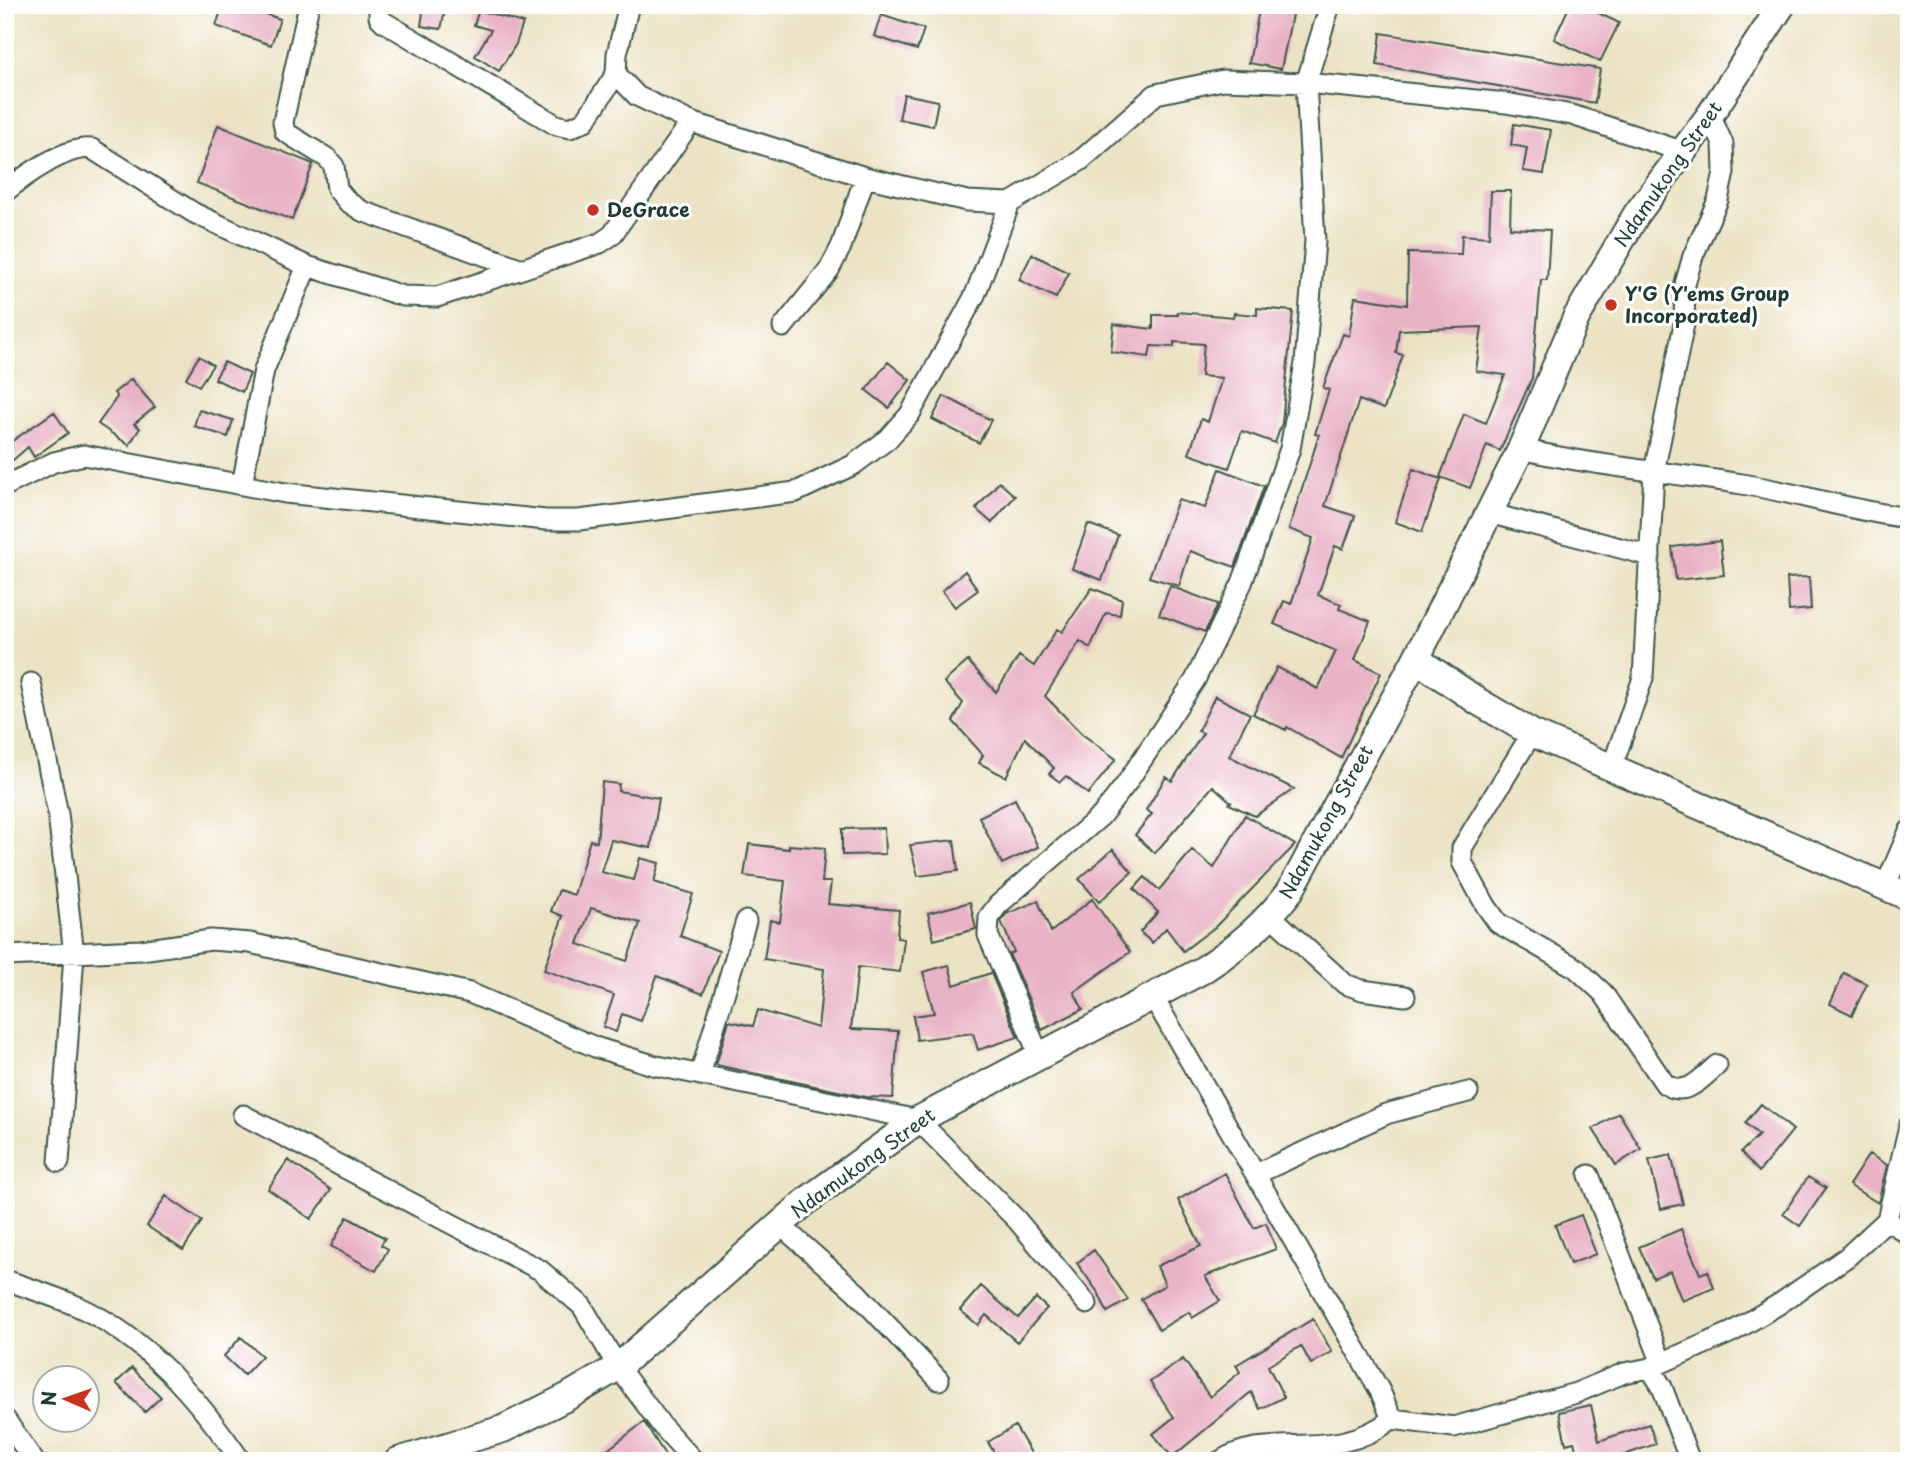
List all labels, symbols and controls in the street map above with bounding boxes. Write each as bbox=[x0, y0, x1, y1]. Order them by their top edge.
street label: Ndamukong Street bbox=[1606, 95, 1728, 252]
place label: DeGrace bbox=[607, 195, 690, 223]
marker: DeGrace bbox=[585, 202, 601, 218]
place label: Y'G (Y'ems Group Incorporated) bbox=[1625, 279, 1790, 329]
marker: Y'G (Y'ems Group Incorporated) bbox=[1603, 297, 1619, 313]
street label: Ndamukong Street bbox=[1271, 739, 1379, 904]
street label: Ndamukong Street bbox=[785, 1100, 940, 1224]
north arrow bbox=[32, 1364, 102, 1434]
text: N bbox=[34, 1390, 62, 1406]

